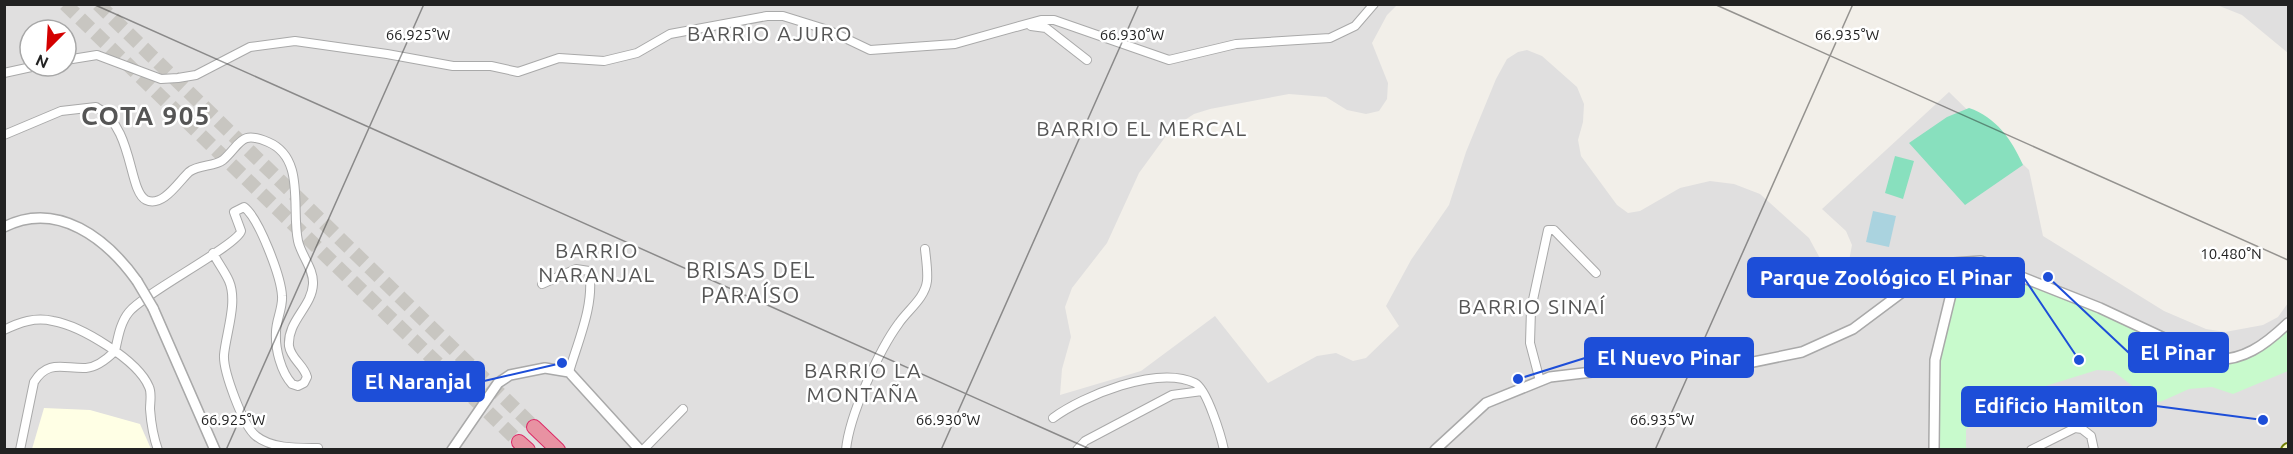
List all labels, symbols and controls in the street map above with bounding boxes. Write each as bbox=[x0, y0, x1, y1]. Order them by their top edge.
north arrow bbox=[18, 18, 78, 78]
district label: BARRIO AJURO bbox=[687, 21, 853, 45]
text: 66.925°W bbox=[386, 26, 450, 43]
text: 66.930°W bbox=[1100, 26, 1164, 43]
text: 66.935°W bbox=[1815, 26, 1879, 43]
text: N bbox=[33, 51, 51, 72]
district label: COTA 905 bbox=[81, 101, 211, 130]
district label: BARRIO EL MERCAL bbox=[1036, 116, 1248, 140]
district label: BARRIO NARANJAL bbox=[538, 238, 656, 286]
text: 10.480°N bbox=[2200, 245, 2262, 262]
district label: BRISAS DEL PARAÍSO bbox=[686, 257, 816, 307]
callout: Parque Zoológico El Pinar bbox=[1748, 258, 2024, 297]
text: Parque Zoológico El Pinar bbox=[1760, 265, 2013, 289]
district label: BARRIO SINAÍ bbox=[1458, 294, 1606, 318]
callout: El Pinar bbox=[2129, 333, 2228, 372]
callout: El Nuevo Pinar bbox=[1585, 338, 1753, 377]
text: El Pinar bbox=[2140, 340, 2216, 364]
text: El Nuevo Pinar bbox=[1597, 345, 1741, 369]
district label: BARRIO LA MONTAÑA bbox=[804, 358, 922, 406]
callout: El Naranjal bbox=[353, 362, 484, 401]
text: El Naranjal bbox=[365, 369, 471, 393]
callout: Edificio Hamilton bbox=[1962, 387, 2156, 426]
text: Edificio Hamilton bbox=[1974, 393, 2144, 417]
text: 66.925°W bbox=[201, 411, 265, 428]
text: 66.930°W bbox=[916, 411, 980, 428]
text: 66.935°W bbox=[1630, 411, 1694, 428]

